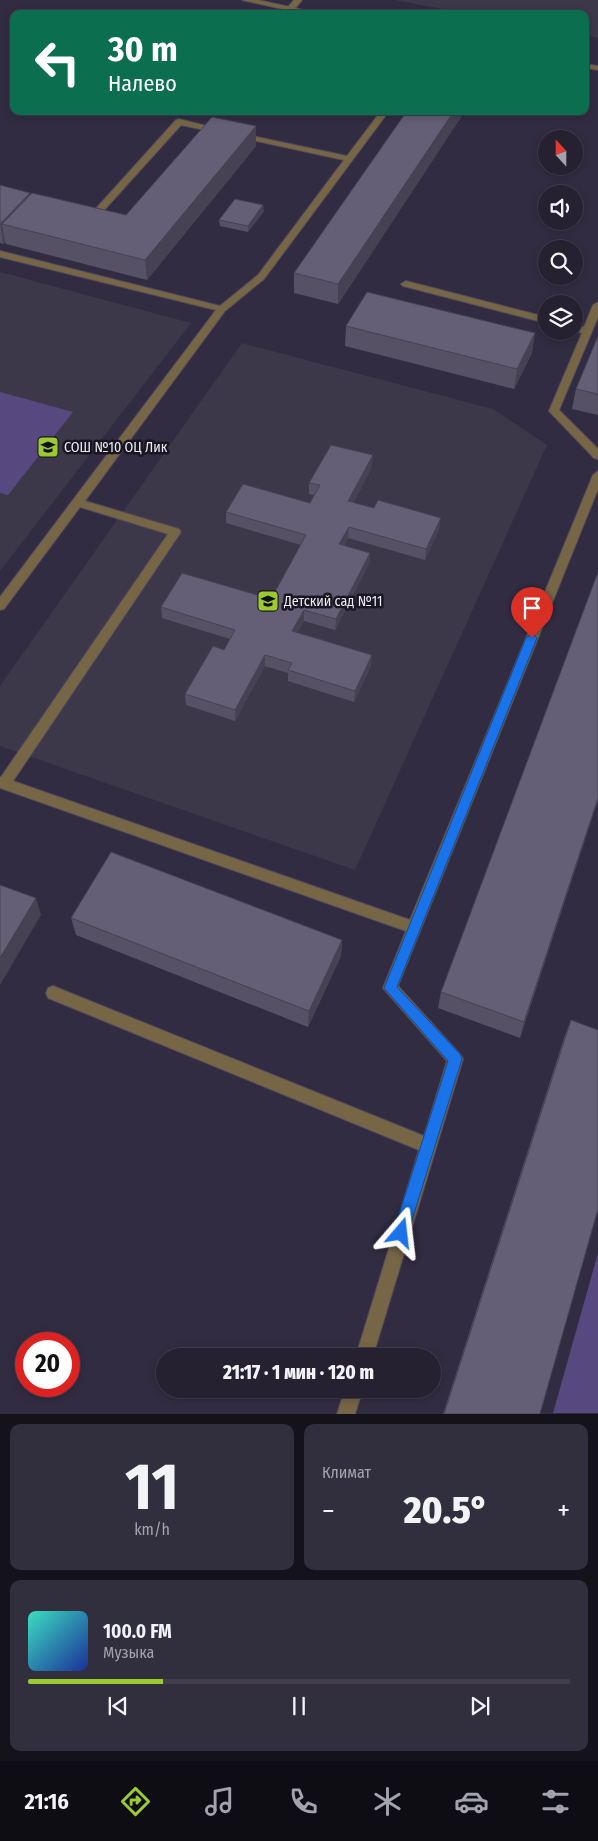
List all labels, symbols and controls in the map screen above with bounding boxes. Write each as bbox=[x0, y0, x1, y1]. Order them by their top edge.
text: 30 m bbox=[108, 28, 178, 70]
icon: left bbox=[25, 30, 90, 95]
text: Налево bbox=[108, 70, 177, 97]
north arrow bbox=[538, 130, 582, 175]
map controls bbox=[538, 130, 583, 340]
button: sound bbox=[538, 185, 583, 230]
button: search bbox=[538, 240, 583, 285]
button: layers bbox=[538, 295, 583, 340]
school or university icon: СОШ №10 ОЦ Лик bbox=[36, 435, 60, 459]
place label: СОШ №10 ОЦ Лик bbox=[64, 439, 168, 456]
pin bbox=[511, 587, 553, 638]
school or university icon: Детский сад №11 bbox=[256, 589, 280, 613]
place label: Детский сад №11 bbox=[283, 593, 382, 610]
icon: arrive bbox=[518, 594, 546, 622]
position arrow bbox=[374, 1206, 426, 1258]
speed limit sign: 20 bbox=[15, 1332, 80, 1397]
text: 21:17 · 1 мин · 120 m bbox=[223, 1361, 374, 1384]
text: 11 bbox=[125, 1448, 179, 1526]
text: Климат bbox=[322, 1463, 371, 1482]
text: 20.5° bbox=[404, 1487, 488, 1533]
text: − bbox=[322, 1494, 335, 1527]
text: + bbox=[557, 1494, 570, 1527]
text: km/h bbox=[134, 1520, 170, 1539]
text: 100.0 FM bbox=[103, 1620, 172, 1643]
text: Музыка bbox=[103, 1643, 154, 1662]
icon: previous bbox=[104, 1692, 132, 1720]
icon: pause bbox=[285, 1692, 313, 1720]
icon: next bbox=[466, 1692, 494, 1720]
icon: directions bbox=[118, 1784, 153, 1819]
icon: music bbox=[202, 1784, 237, 1819]
icon: phone bbox=[286, 1784, 321, 1819]
icon: climate bbox=[370, 1784, 405, 1819]
icon: car bbox=[454, 1784, 489, 1819]
icon: filters bbox=[538, 1784, 573, 1819]
text: 21:16 bbox=[25, 1788, 69, 1815]

